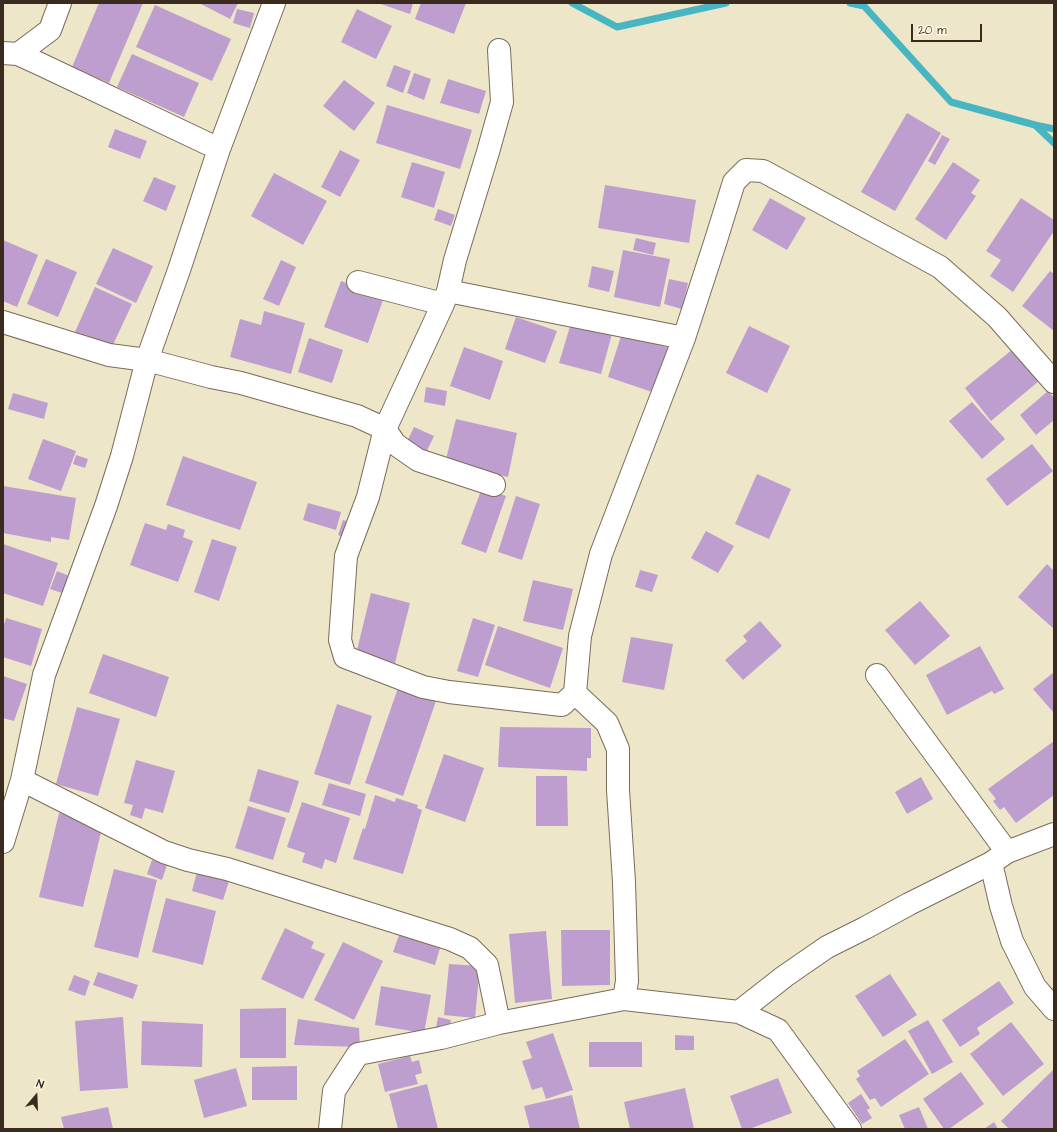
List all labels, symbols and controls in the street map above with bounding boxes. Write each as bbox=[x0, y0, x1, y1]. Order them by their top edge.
scale bar bbox=[913, 16, 984, 42]
text: 20 m bbox=[918, 22, 947, 39]
north arrow bbox=[16, 1076, 56, 1116]
text: N bbox=[34, 1076, 46, 1092]

